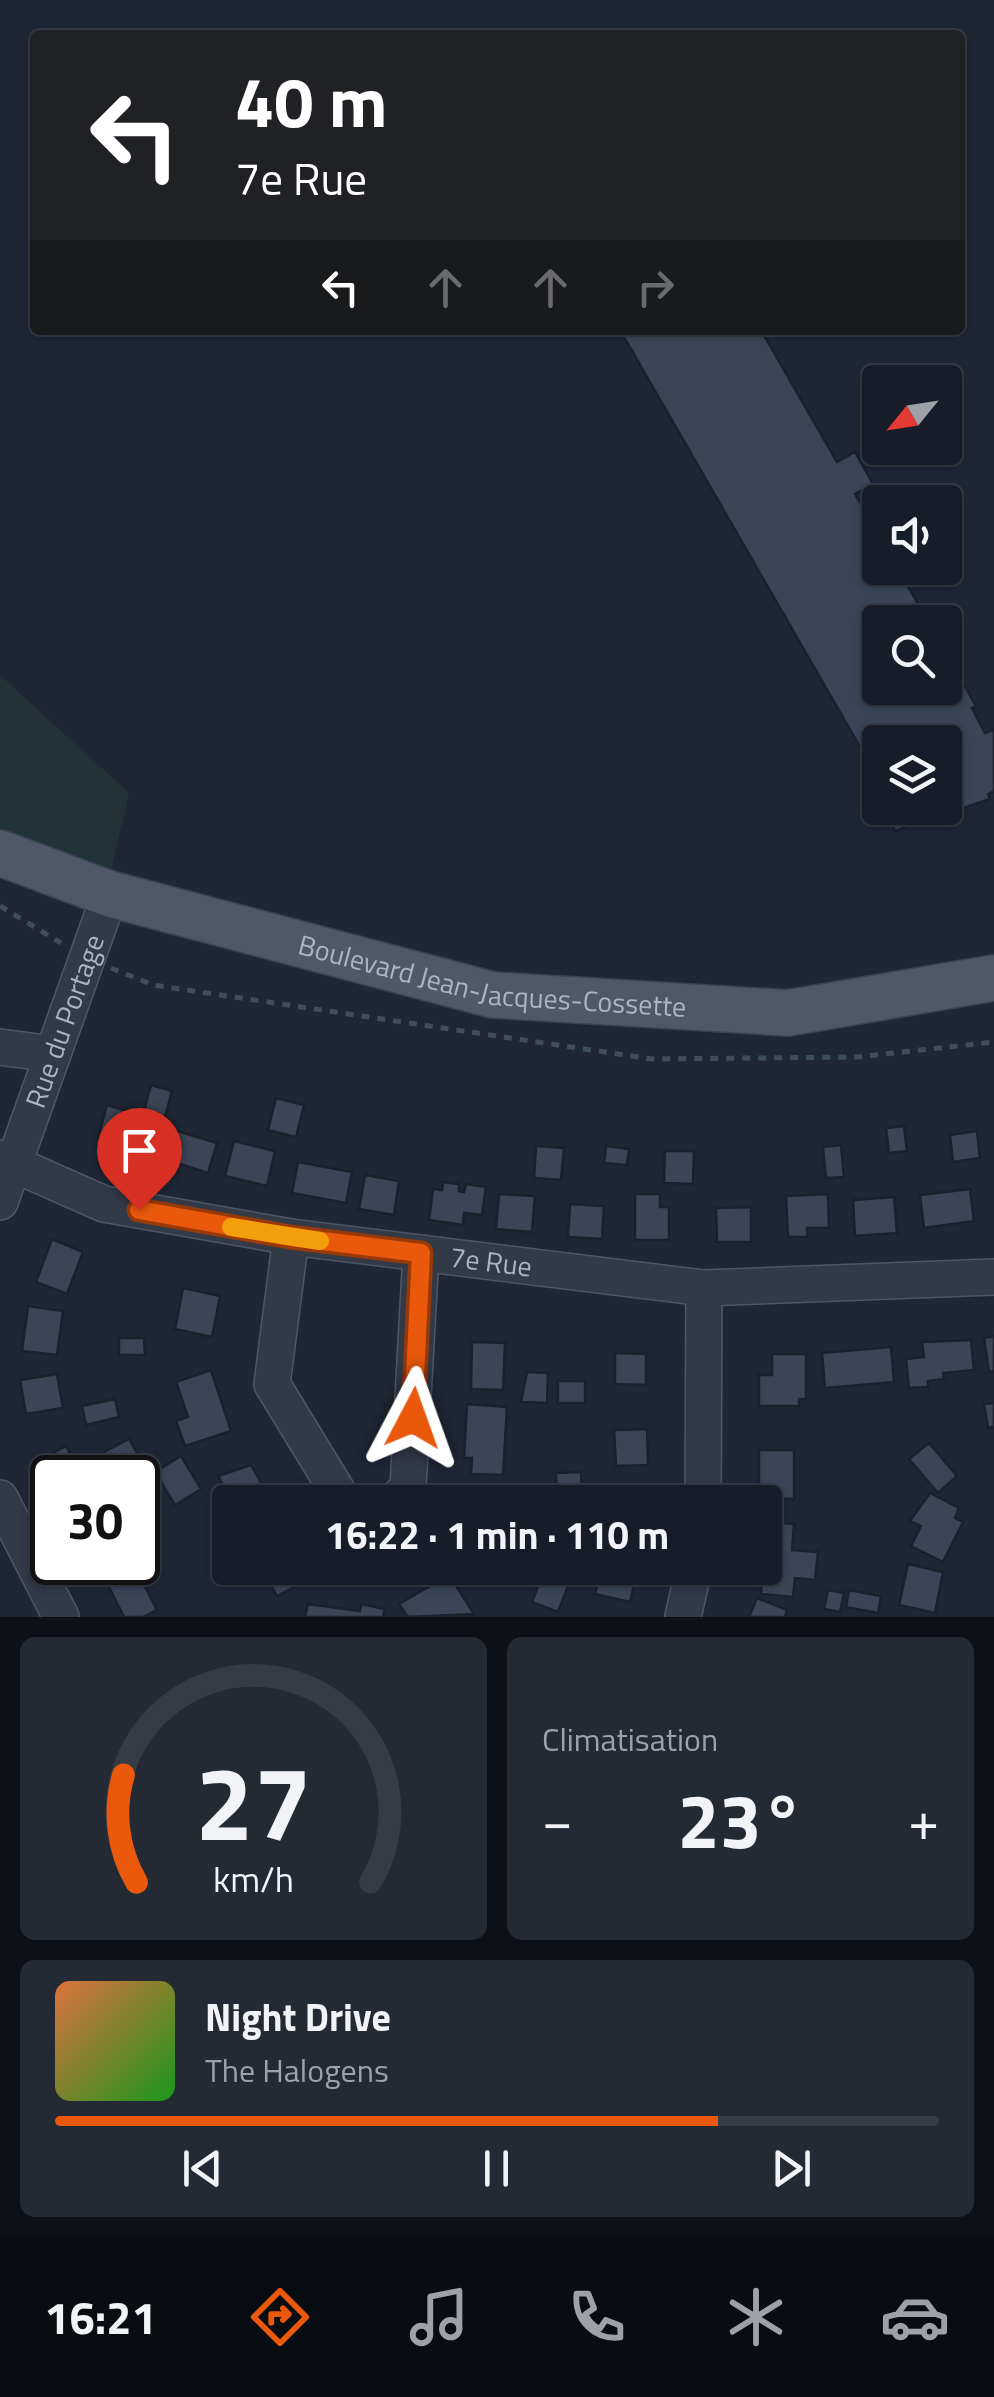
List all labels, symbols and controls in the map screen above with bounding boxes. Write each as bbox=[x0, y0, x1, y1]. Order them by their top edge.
text: 40 m bbox=[235, 48, 388, 154]
icon: left bbox=[70, 70, 200, 200]
text: 7e Rue bbox=[235, 144, 367, 212]
icon: left bbox=[313, 260, 368, 315]
icon: ahead bbox=[418, 260, 473, 315]
icon: ahead bbox=[523, 260, 578, 315]
icon: right bbox=[628, 260, 683, 315]
north arrow bbox=[862, 365, 962, 465]
map controls bbox=[862, 365, 962, 825]
button: sound bbox=[862, 485, 962, 585]
button: search bbox=[862, 605, 962, 705]
button: layers bbox=[862, 725, 962, 825]
street label: Boulevard Jean-Jacques-Cossette bbox=[294, 923, 688, 1028]
street label: Rue du Portage bbox=[13, 928, 115, 1114]
pin bbox=[97, 1108, 182, 1211]
icon: arrive bbox=[112, 1123, 167, 1178]
street label: 7e Rue bbox=[448, 1235, 534, 1288]
position arrow bbox=[361, 1366, 465, 1470]
speed limit sign: 30 bbox=[30, 1455, 160, 1585]
text: 16:22 · 1 min · 110 m bbox=[325, 1506, 669, 1564]
text: Climatisation bbox=[542, 1715, 718, 1763]
text: 27 bbox=[195, 1722, 312, 1880]
text: 23° bbox=[677, 1763, 804, 1877]
text: − bbox=[542, 1778, 573, 1861]
text: + bbox=[908, 1778, 939, 1861]
text: km/h bbox=[213, 1851, 294, 1906]
text: Night Drive bbox=[205, 1988, 391, 2046]
text: The Halogens bbox=[205, 2046, 389, 2094]
icon: previous bbox=[175, 2141, 230, 2196]
icon: pause bbox=[469, 2141, 524, 2196]
icon: next bbox=[764, 2141, 819, 2196]
icon: directions bbox=[245, 2282, 315, 2352]
icon: music bbox=[404, 2282, 474, 2352]
icon: phone bbox=[562, 2282, 632, 2352]
icon: climate bbox=[721, 2282, 791, 2352]
icon: car bbox=[880, 2282, 950, 2352]
text: 16:21 bbox=[44, 2283, 157, 2351]

